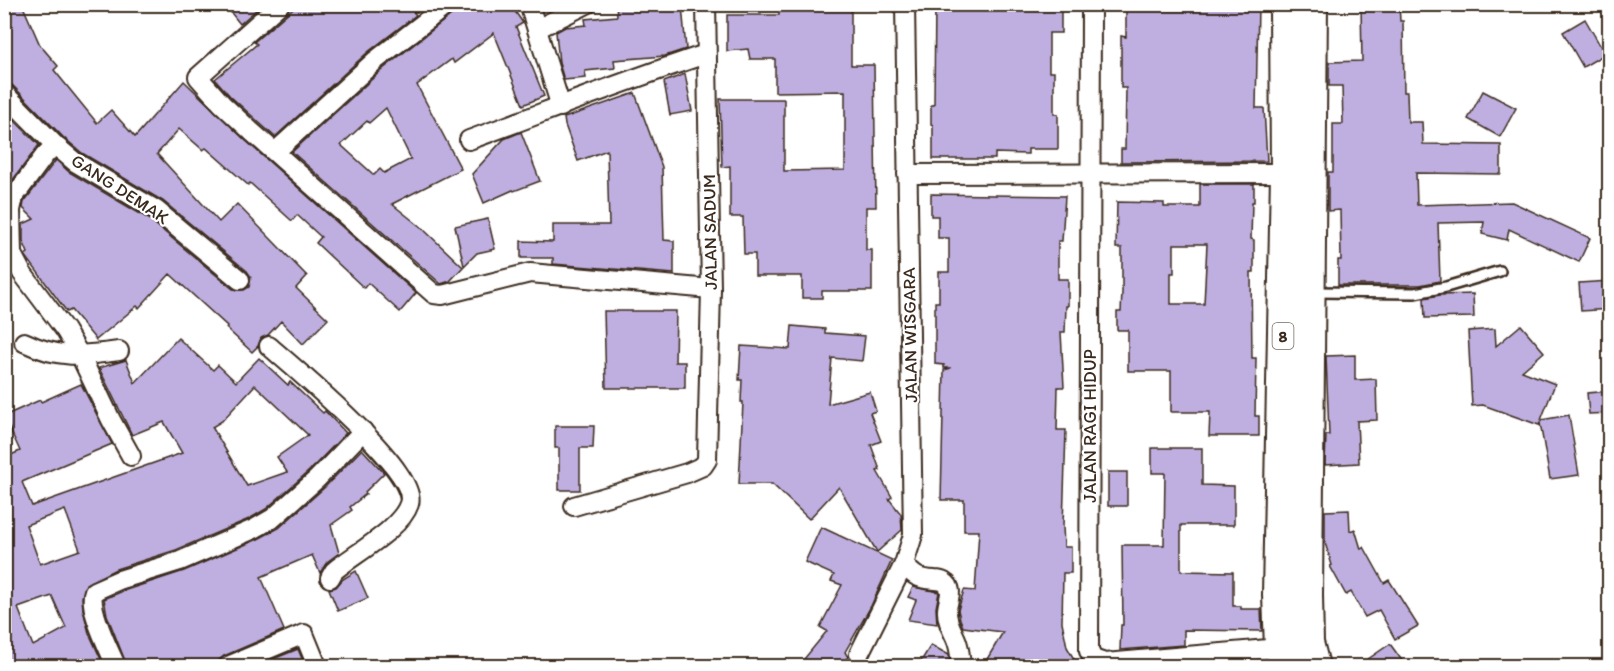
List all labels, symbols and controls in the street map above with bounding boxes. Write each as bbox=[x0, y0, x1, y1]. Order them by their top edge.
street label: GANG DEMAK bbox=[67, 149, 173, 229]
street label: JALAN SADUM bbox=[698, 174, 722, 290]
street label: JALAN WISGARA bbox=[898, 267, 922, 403]
road number: 8 bbox=[1272, 323, 1294, 349]
street label: JALAN RAGI HIDUP bbox=[1079, 349, 1101, 503]

